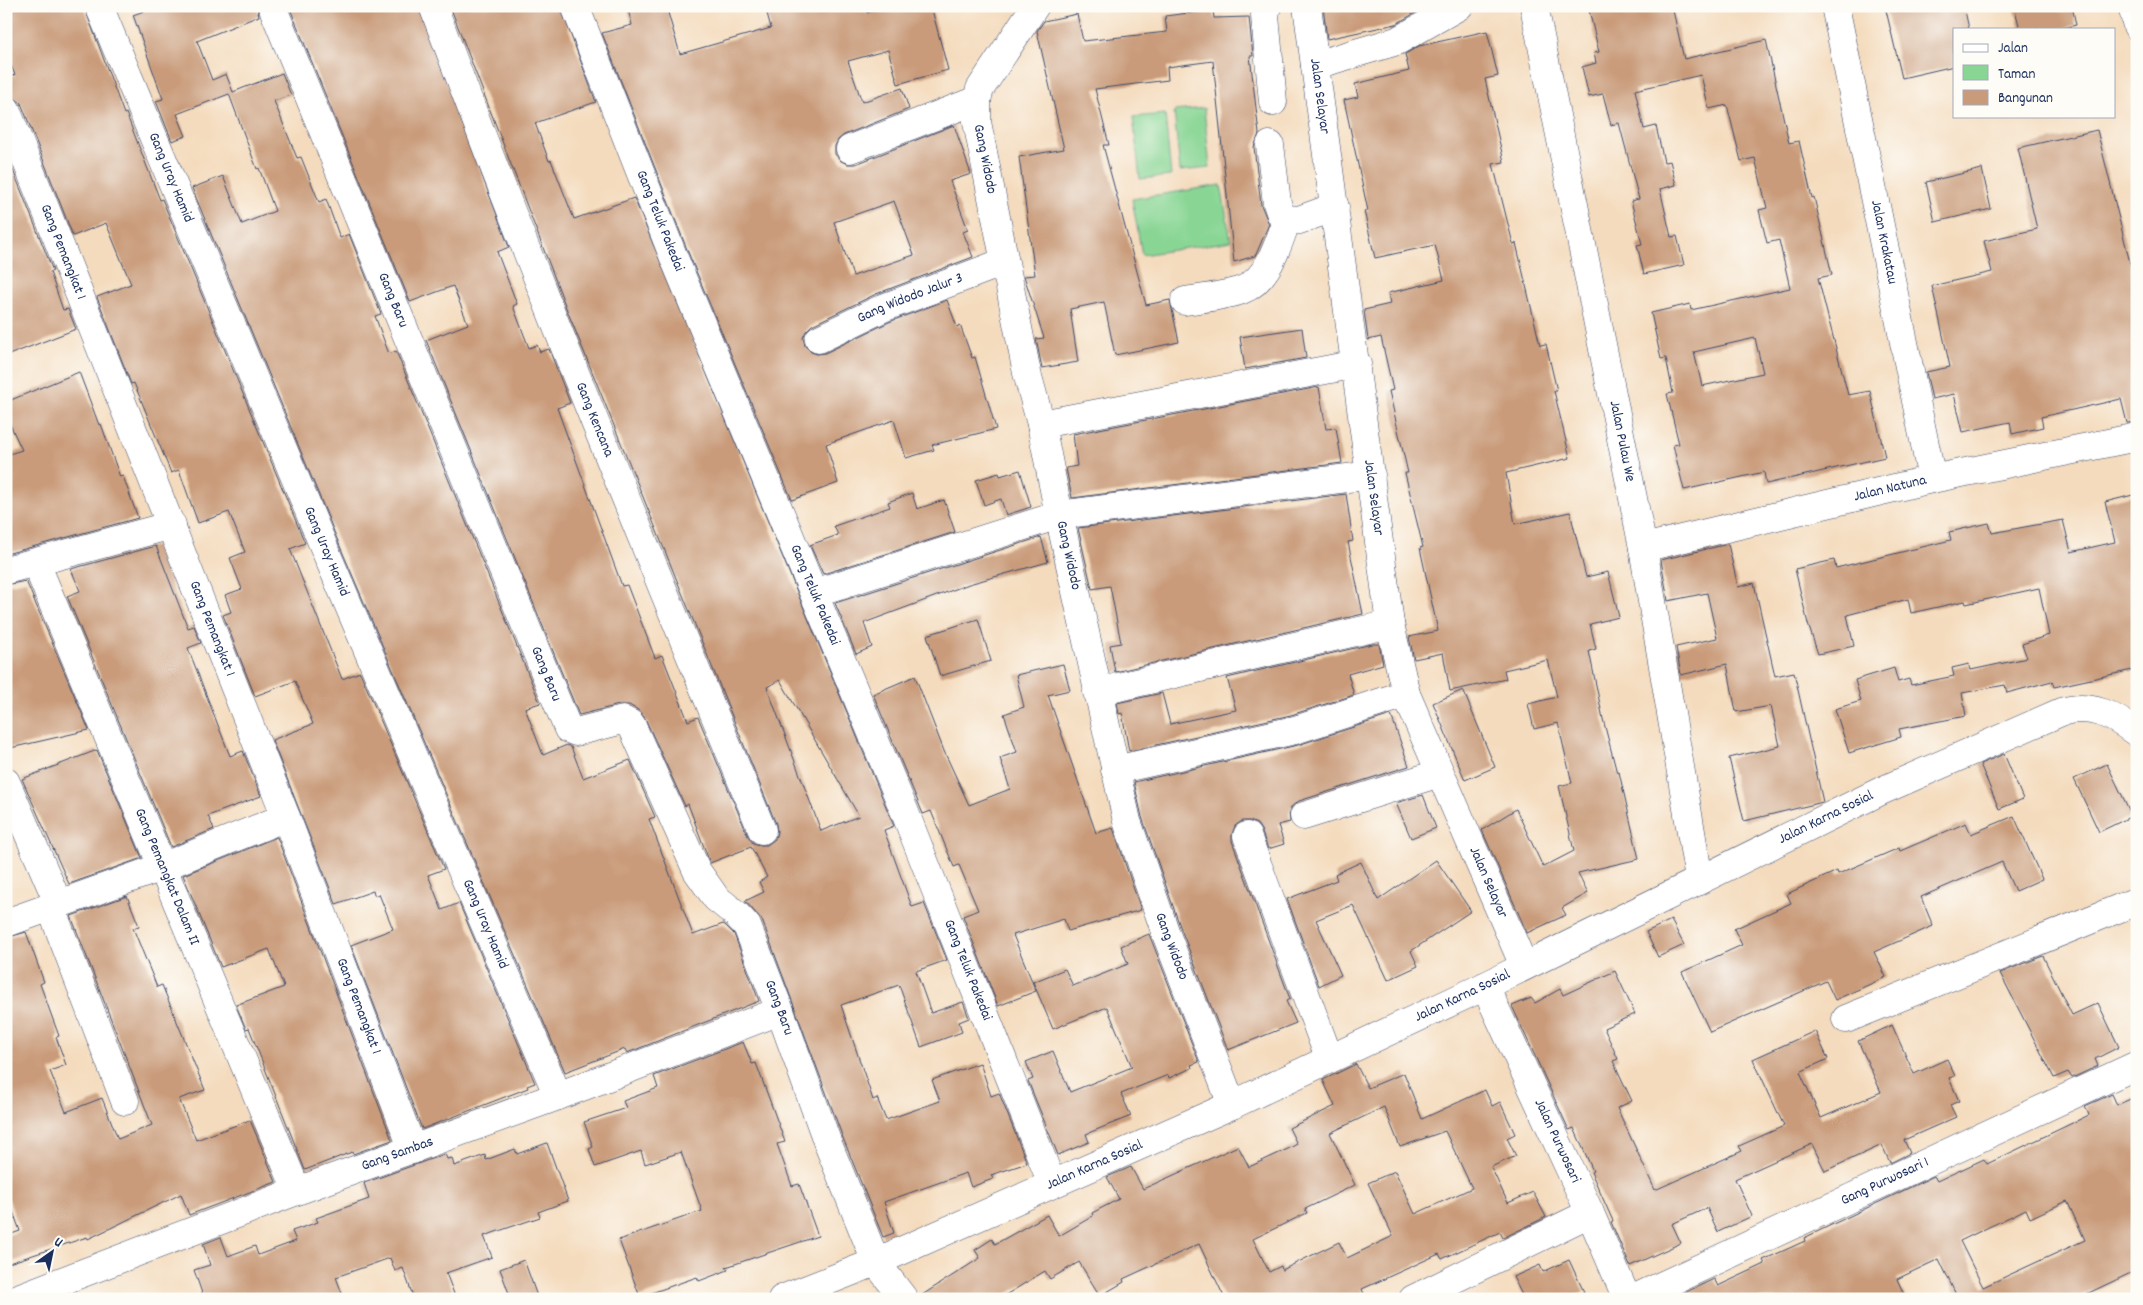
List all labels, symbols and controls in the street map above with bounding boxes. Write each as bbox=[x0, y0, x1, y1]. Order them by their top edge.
legend bbox=[1953, 28, 2116, 118]
text: Jalan bbox=[1998, 38, 2028, 60]
street label: Jalan Selayar bbox=[1303, 57, 1335, 136]
text: Taman bbox=[1998, 64, 2035, 86]
text: Bangunan bbox=[1998, 88, 2053, 110]
street label: Gang Widodo bbox=[967, 123, 1002, 196]
street label: Gang Uray Hamid bbox=[142, 129, 199, 226]
street label: Gang Teluk Pakedai bbox=[630, 167, 690, 275]
street label: Jalan Krakatau bbox=[1864, 198, 1903, 286]
street label: Gang Pemangkat 1 bbox=[34, 201, 92, 303]
street label: Gang Widodo Jalur 3 bbox=[854, 268, 966, 330]
street label: Gang Baru bbox=[371, 269, 414, 331]
street label: Gang Kencana bbox=[569, 379, 619, 461]
street label: Jalan Pulau We bbox=[1603, 399, 1641, 484]
street label: Jalan Selayar bbox=[1357, 458, 1389, 537]
street label: Jalan Natuna bbox=[1852, 470, 1930, 508]
street label: Gang Uray Hamid bbox=[297, 503, 355, 600]
street label: Gang Widodo bbox=[1050, 519, 1086, 593]
street label: Gang Teluk Pakedai bbox=[784, 541, 845, 649]
street label: Gang Pemangkat 1 bbox=[183, 578, 240, 680]
street label: Gang Baru bbox=[524, 643, 567, 705]
street label: Jalan Karna Sosial bbox=[1775, 785, 1878, 851]
street label: Gang Pemangkat Dalam II bbox=[128, 805, 205, 949]
street label: Jalan Selayar bbox=[1463, 843, 1513, 922]
street label: Gang Uray Hamid bbox=[456, 876, 514, 973]
street label: Gang Widodo bbox=[1149, 910, 1194, 984]
street label: Gang Teluk Pakedai bbox=[937, 916, 997, 1024]
street label: Gang Pemangkat 1 bbox=[330, 955, 387, 1058]
street label: Jalan Karna Sosial bbox=[1411, 964, 1515, 1028]
street label: Gang Baru bbox=[758, 977, 799, 1039]
street label: Jalan Purwosari bbox=[1528, 1096, 1586, 1187]
street label: Gang Sambas bbox=[358, 1131, 437, 1178]
street label: Jalan Karna Sosial bbox=[1043, 1134, 1147, 1197]
street label: Gang Purwosari 1 bbox=[1837, 1152, 1933, 1212]
north arrow bbox=[28, 1228, 78, 1278]
text: U bbox=[50, 1233, 66, 1253]

